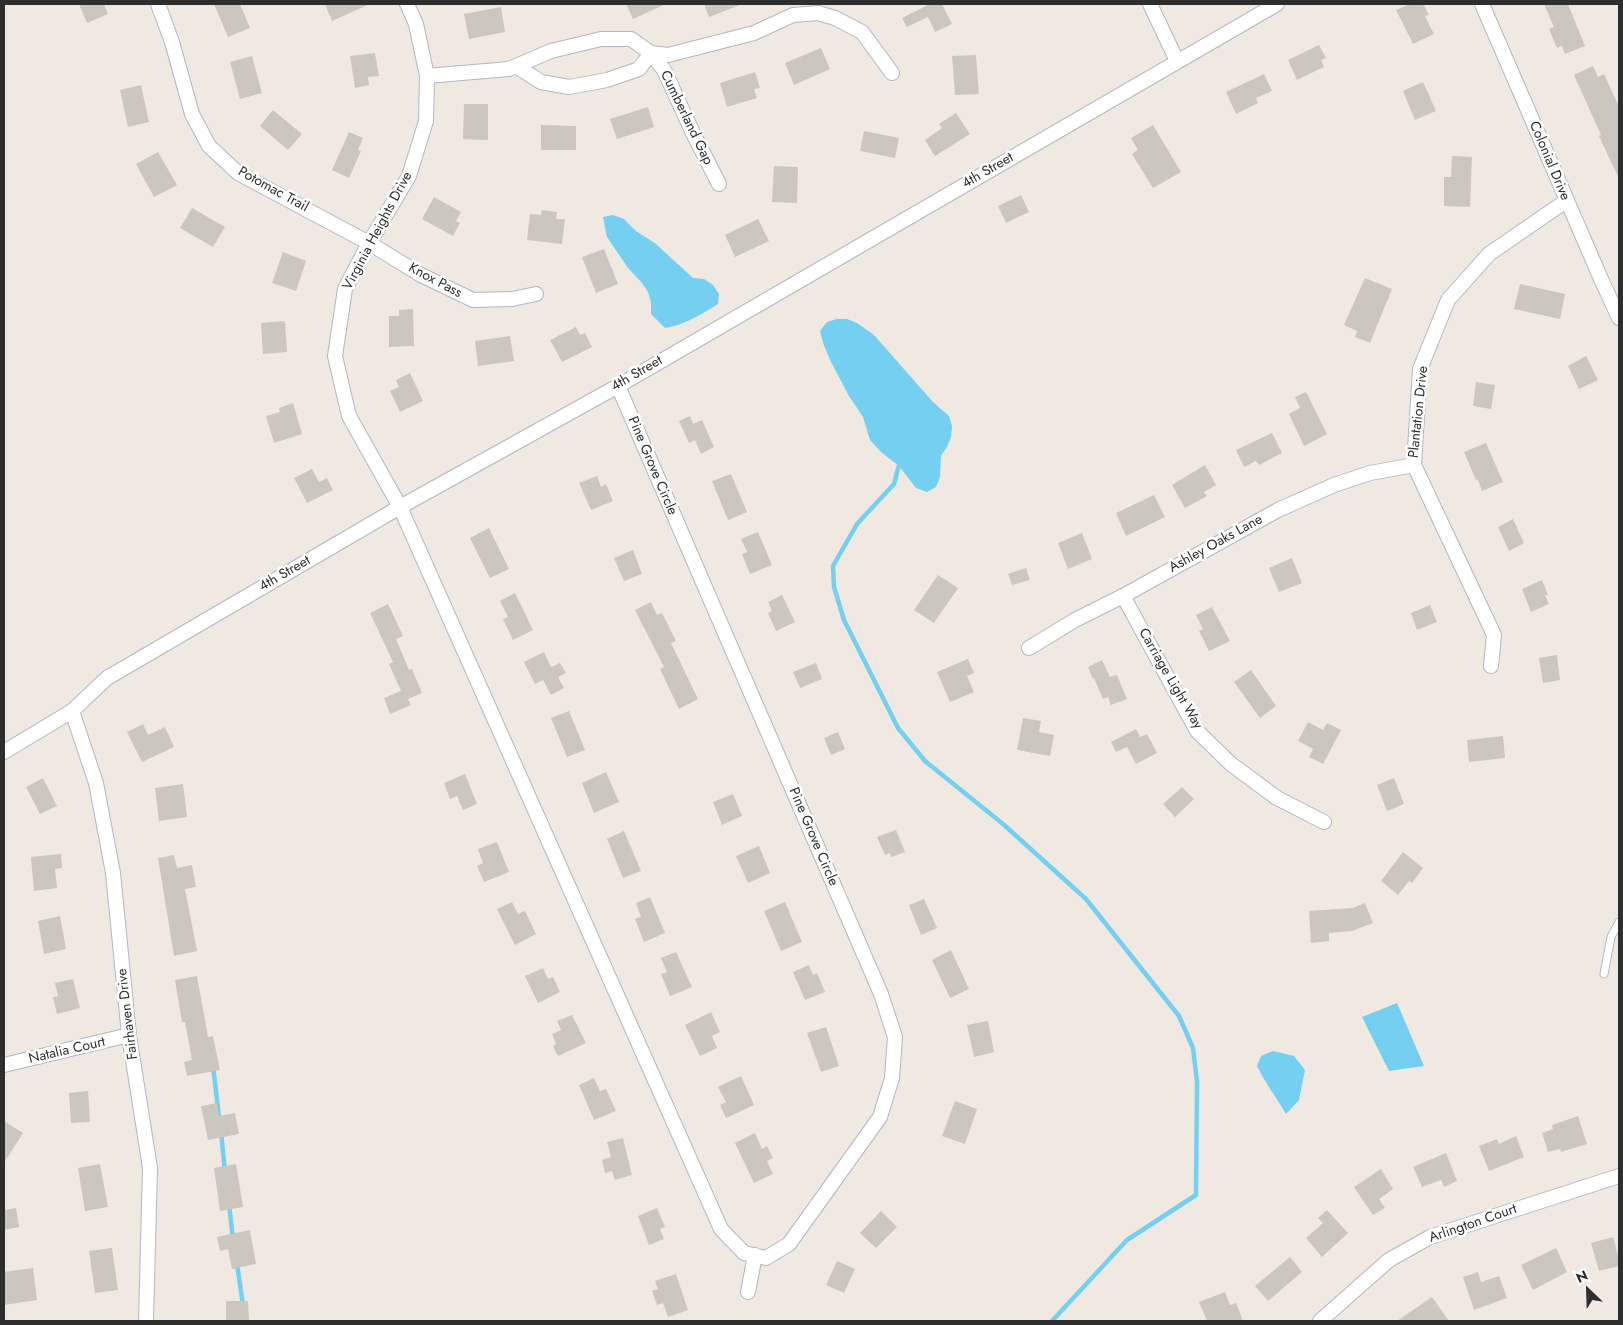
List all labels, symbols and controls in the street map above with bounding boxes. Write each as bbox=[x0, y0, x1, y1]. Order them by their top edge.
street label: Cumberland Gap bbox=[656, 68, 716, 168]
street label: Colonial Drive bbox=[1525, 119, 1573, 203]
street label: 4th Street bbox=[959, 150, 1017, 192]
street label: Potomac Trail bbox=[235, 164, 311, 216]
street label: Virginia Heights Drive bbox=[340, 169, 416, 293]
street label: Knox Pass bbox=[405, 260, 465, 302]
street label: 4th Street bbox=[608, 353, 666, 395]
street label: Plantation Drive bbox=[1406, 365, 1432, 459]
street label: Pine Grove Circle bbox=[624, 414, 680, 518]
street label: Ashley Oaks Lane bbox=[1166, 511, 1266, 577]
street label: 4th Street bbox=[256, 553, 314, 595]
street label: Carriage Light Way bbox=[1134, 626, 1206, 732]
street label: Pine Grove Circle bbox=[785, 785, 841, 889]
street label: Fairhaven Drive bbox=[114, 968, 142, 1060]
street label: Natalia Court bbox=[27, 1034, 107, 1068]
street label: Arlington Court bbox=[1427, 1201, 1519, 1247]
north arrow bbox=[1563, 1265, 1613, 1315]
text: N bbox=[1573, 1265, 1591, 1288]

